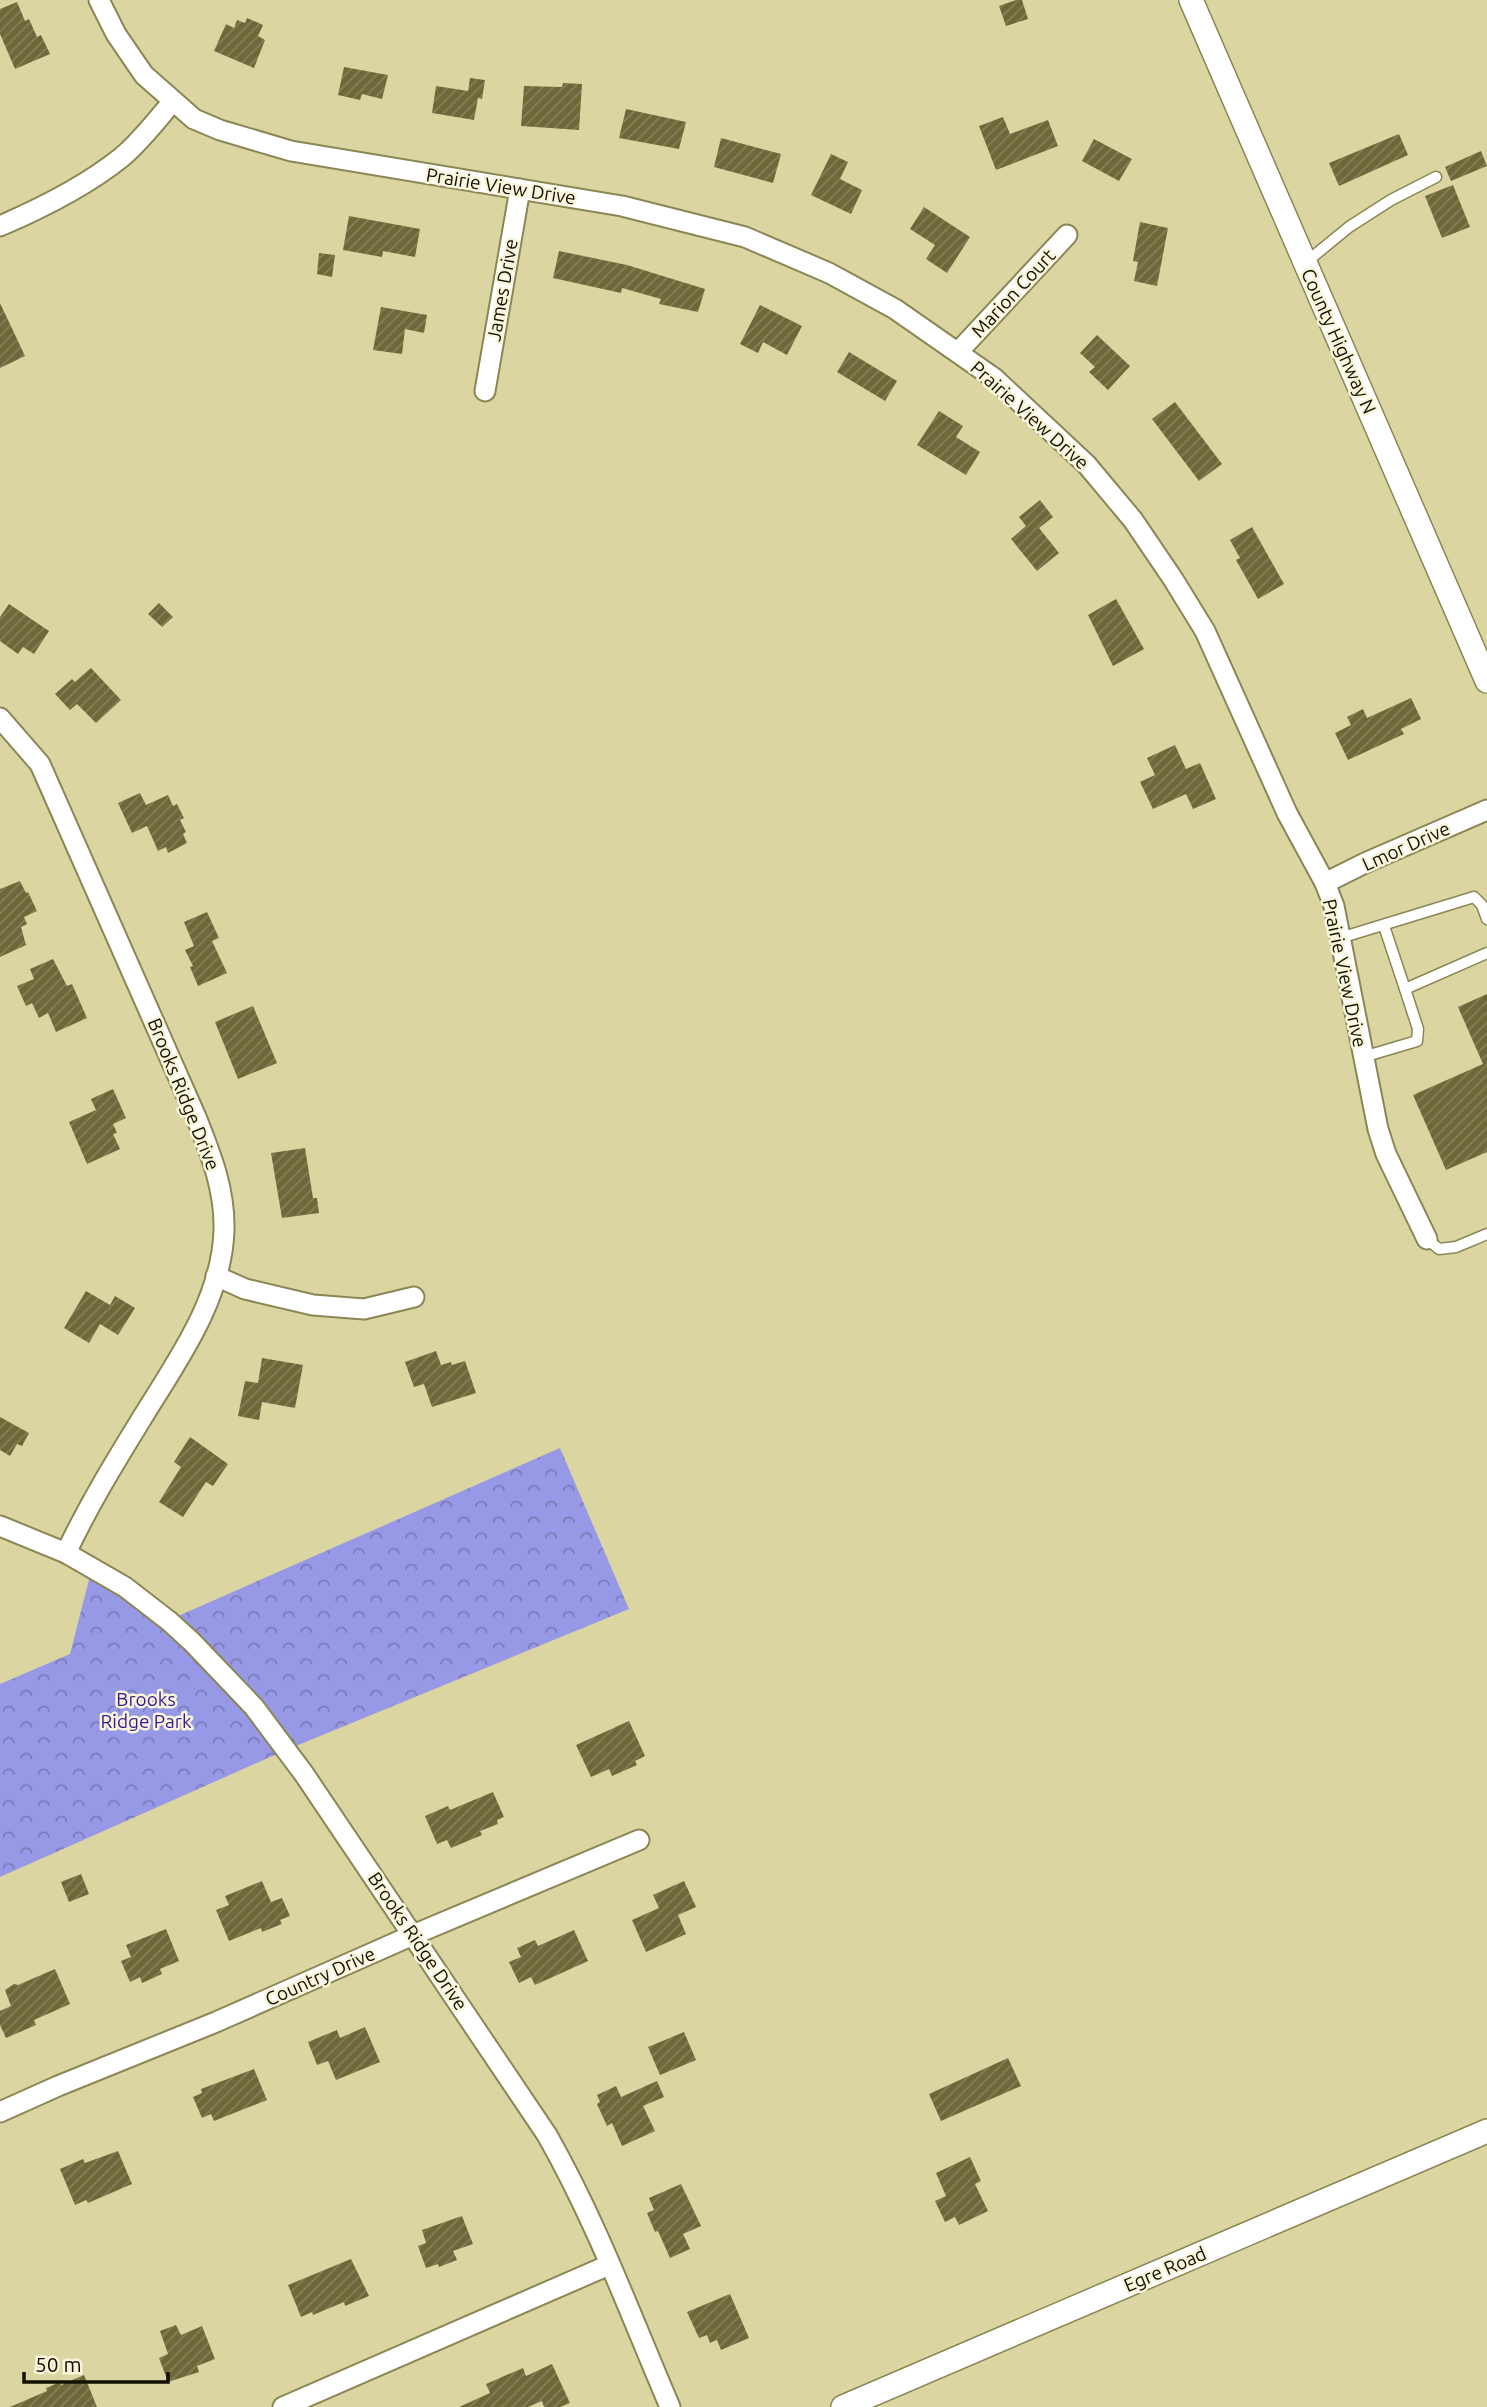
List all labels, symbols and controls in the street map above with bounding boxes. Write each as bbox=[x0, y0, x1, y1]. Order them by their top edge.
street label: Prairie View Drive bbox=[425, 163, 577, 209]
street label: James Drive bbox=[482, 237, 522, 343]
street label: Marion Court bbox=[967, 244, 1060, 342]
street label: County Highway N bbox=[1297, 265, 1381, 417]
street label: Prairie View Drive bbox=[966, 356, 1094, 474]
street label: Lmor Drive bbox=[1359, 817, 1453, 875]
street label: Prairie View Drive bbox=[1319, 897, 1371, 1049]
street label: Brooks Ridge Drive bbox=[143, 1015, 225, 1173]
park label: Brooks Ridge Park bbox=[100, 1688, 192, 1732]
street label: Brooks Ridge Drive bbox=[364, 1868, 472, 2014]
street label: Country Drive bbox=[262, 1942, 378, 2010]
street label: Egre Road bbox=[1121, 2242, 1209, 2296]
scale bar bbox=[24, 2340, 168, 2384]
text: 50 m bbox=[35, 2352, 82, 2376]

